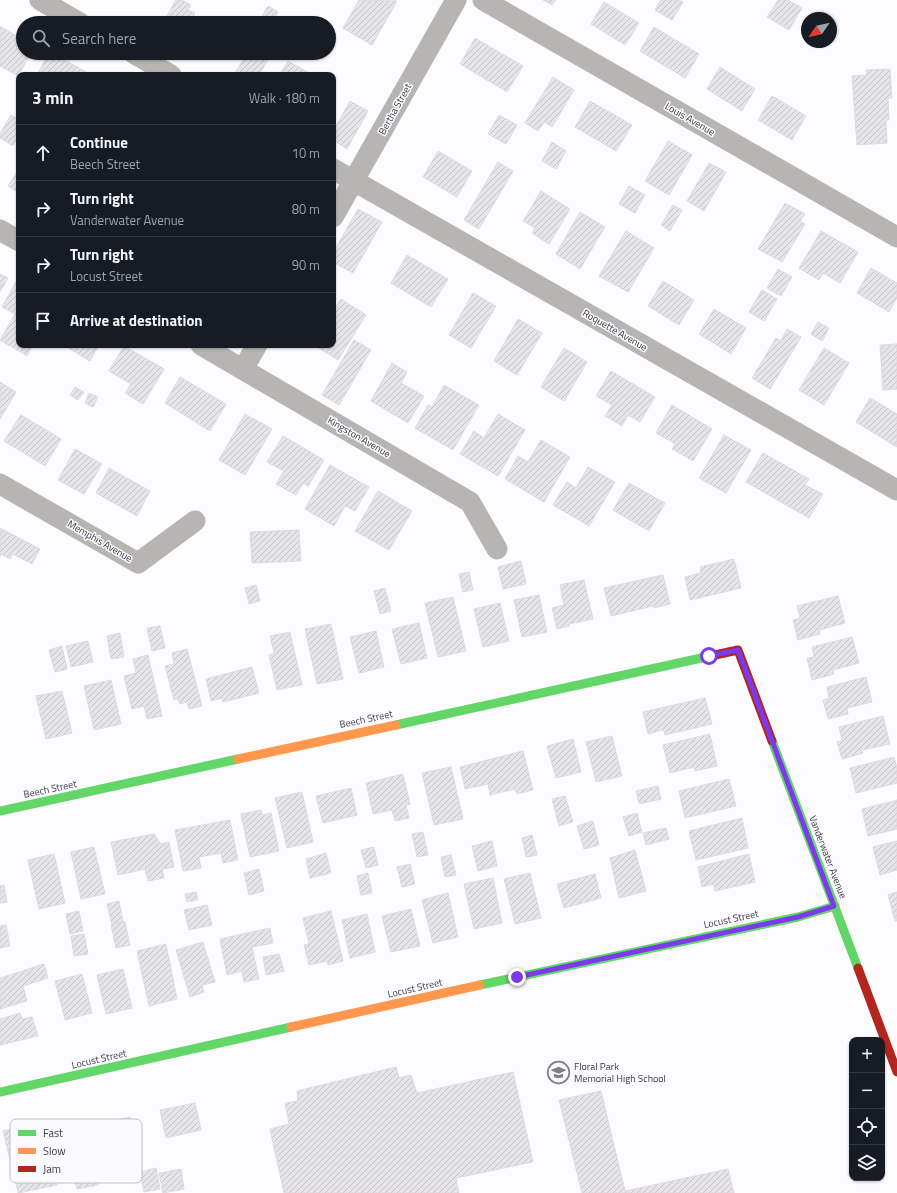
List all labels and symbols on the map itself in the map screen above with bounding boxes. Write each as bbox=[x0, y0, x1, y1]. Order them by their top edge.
north arrow bbox=[801, 12, 837, 48]
street label: Bertha Street bbox=[375, 80, 416, 137]
street label: Louis Avenue bbox=[662, 99, 718, 139]
street label: Roquette Avenue bbox=[580, 305, 650, 355]
street label: Kingston Avenue bbox=[325, 413, 393, 461]
street label: Memphis Avenue bbox=[65, 516, 135, 566]
route start bbox=[700, 647, 718, 665]
street label: Beech Street bbox=[338, 706, 394, 732]
street label: Beech Street bbox=[22, 776, 78, 802]
street label: Vanderwater Avenue bbox=[805, 813, 851, 901]
street label: Locust Street bbox=[702, 906, 760, 932]
route end bbox=[508, 968, 526, 986]
street label: Locust Street bbox=[386, 974, 444, 1002]
street label: Locust Street bbox=[70, 1045, 128, 1073]
school or university icon: Floral Park Memorial High School bbox=[545, 1059, 571, 1085]
place label: Floral Park Memorial High School bbox=[574, 1059, 666, 1086]
legend bbox=[10, 1119, 142, 1183]
text: Fast bbox=[43, 1125, 63, 1141]
text: Slow bbox=[43, 1143, 66, 1159]
text: Jam bbox=[43, 1161, 61, 1177]

